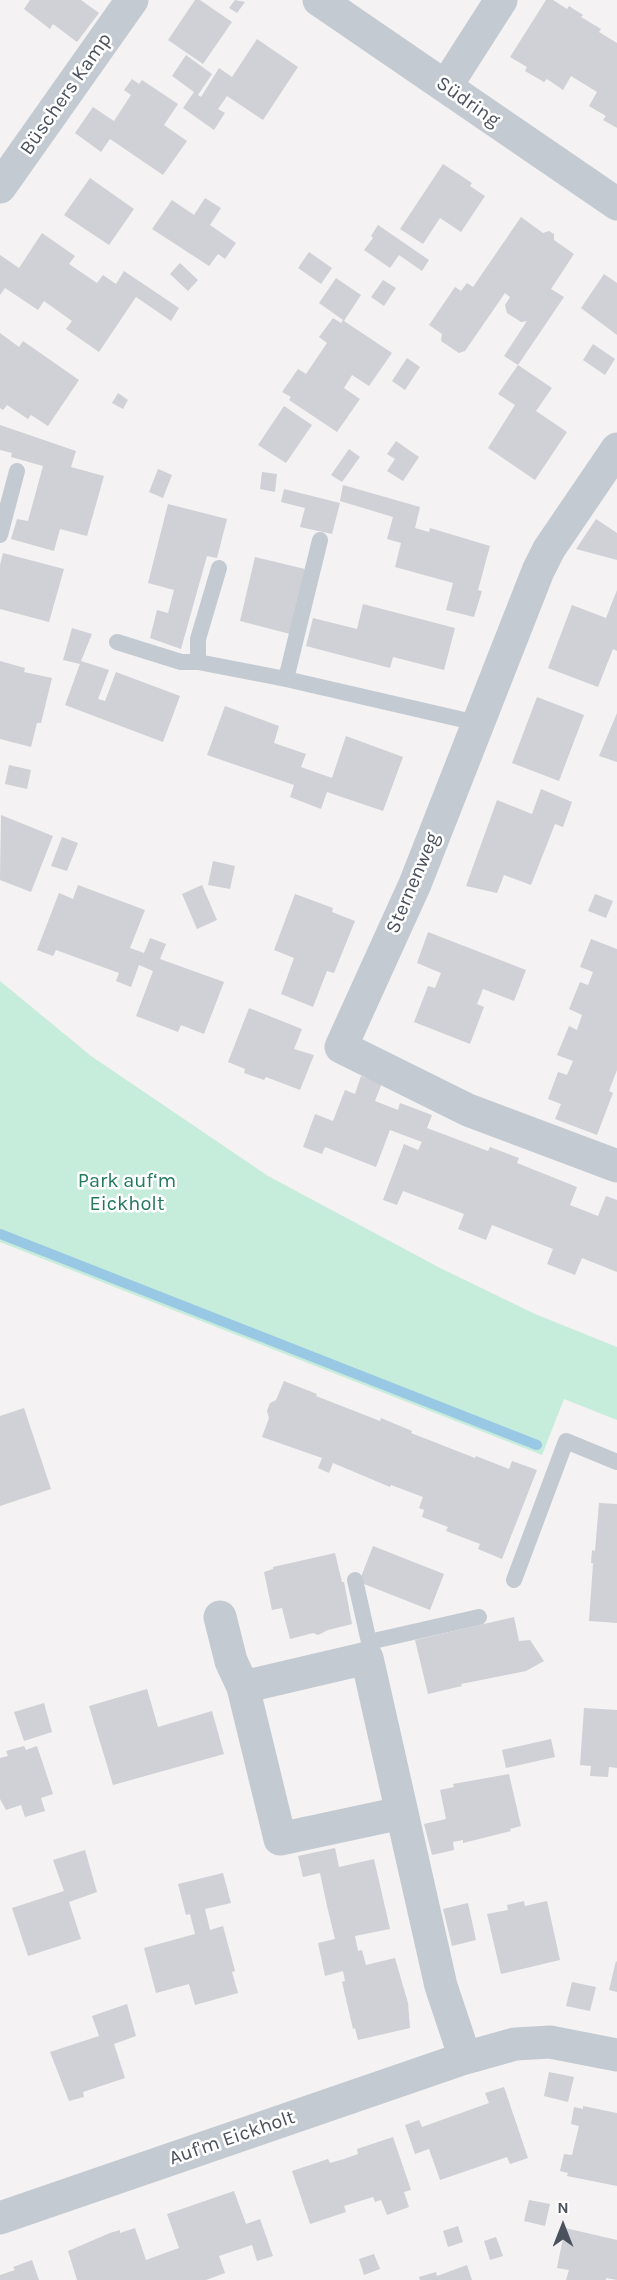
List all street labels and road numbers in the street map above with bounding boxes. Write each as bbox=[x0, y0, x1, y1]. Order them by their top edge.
street label: Büschers Kamp bbox=[15, 28, 117, 160]
street label: Südring bbox=[431, 71, 505, 133]
street label: Sternenweg bbox=[381, 829, 445, 937]
street label: Auf'm Eickholt bbox=[166, 2105, 298, 2171]

